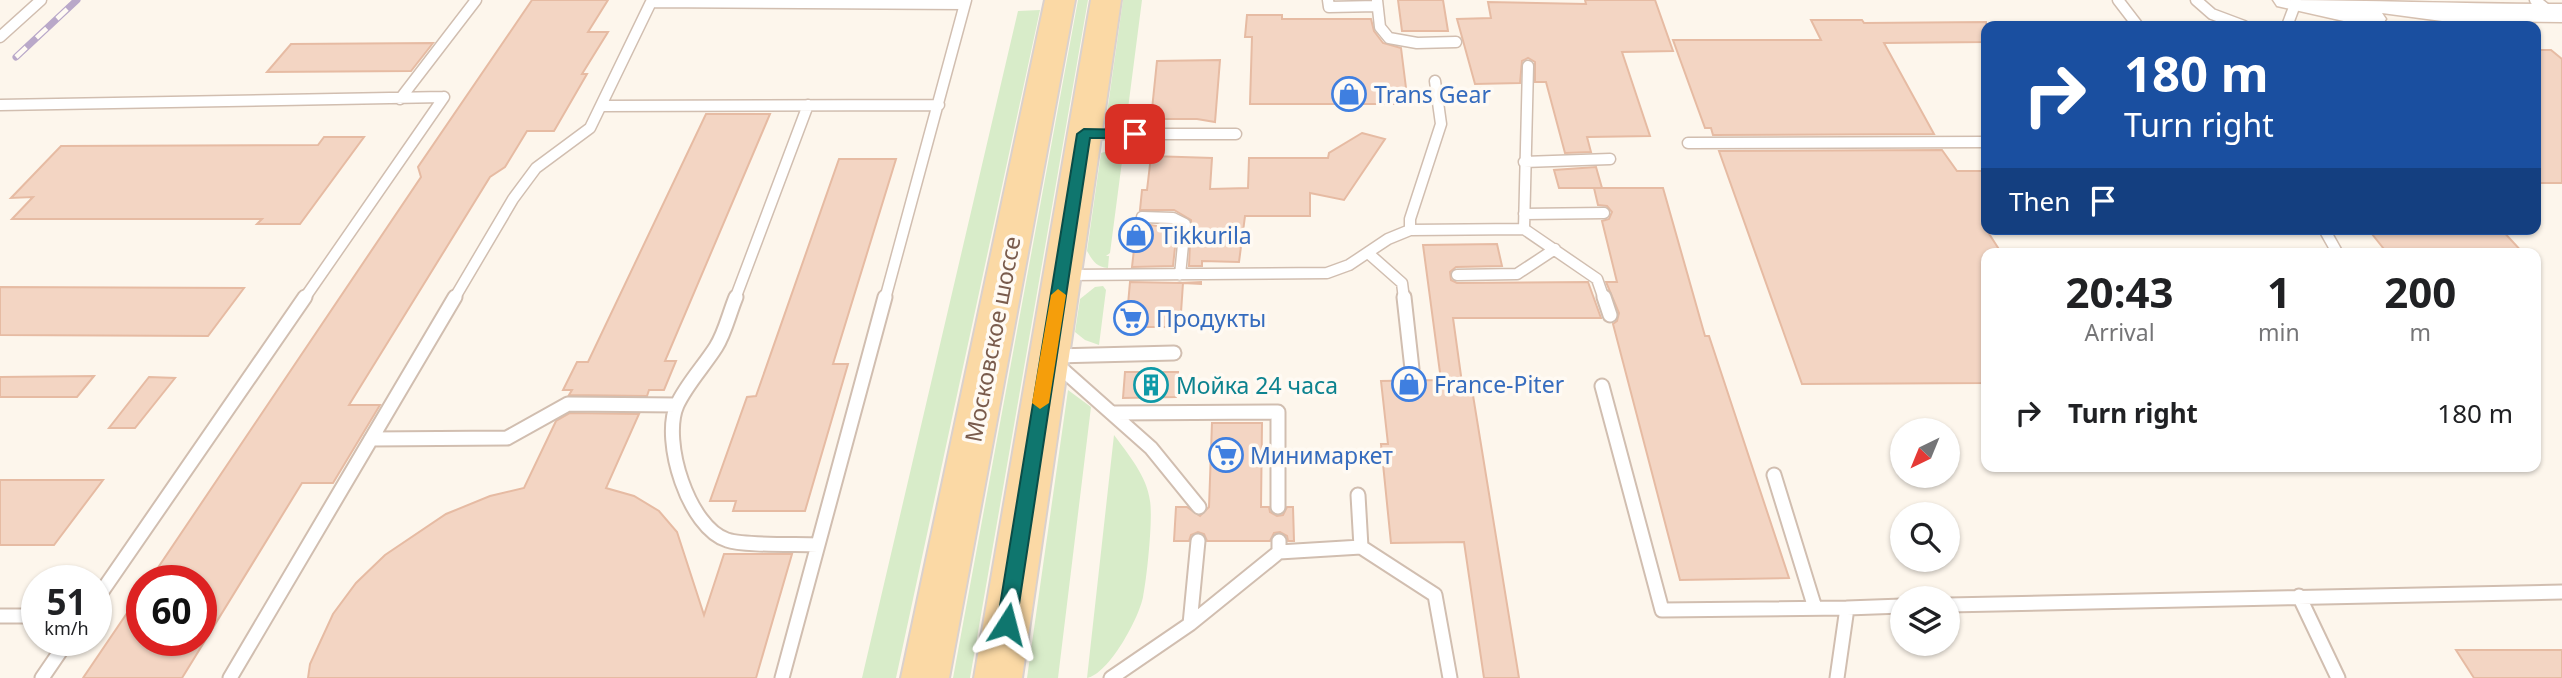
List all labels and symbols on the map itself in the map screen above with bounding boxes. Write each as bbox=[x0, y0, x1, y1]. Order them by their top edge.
shop icon: Trans Gear bbox=[1330, 75, 1368, 113]
place label: Trans Gear bbox=[1374, 78, 1491, 110]
pin bbox=[1105, 104, 1165, 164]
shop icon: Tikkurila bbox=[1117, 216, 1155, 254]
place label: Tikkurila bbox=[1160, 219, 1252, 251]
street label: Московское шоссе bbox=[956, 233, 1028, 445]
supermarket icon: Продукты bbox=[1112, 299, 1150, 337]
place label: Продукты bbox=[1156, 302, 1266, 334]
shop icon: France-Piter bbox=[1390, 365, 1428, 403]
building icon: Мойка 24 часа bbox=[1132, 366, 1170, 404]
place label: France-Piter bbox=[1434, 368, 1565, 400]
place label: Мойка 24 часа bbox=[1176, 369, 1338, 401]
north arrow bbox=[1890, 418, 1960, 488]
supermarket icon: Минимаркет bbox=[1207, 436, 1245, 474]
place label: Минимаркет bbox=[1250, 439, 1393, 471]
speed limit sign: 60 bbox=[126, 565, 217, 656]
position arrow bbox=[970, 587, 1044, 661]

